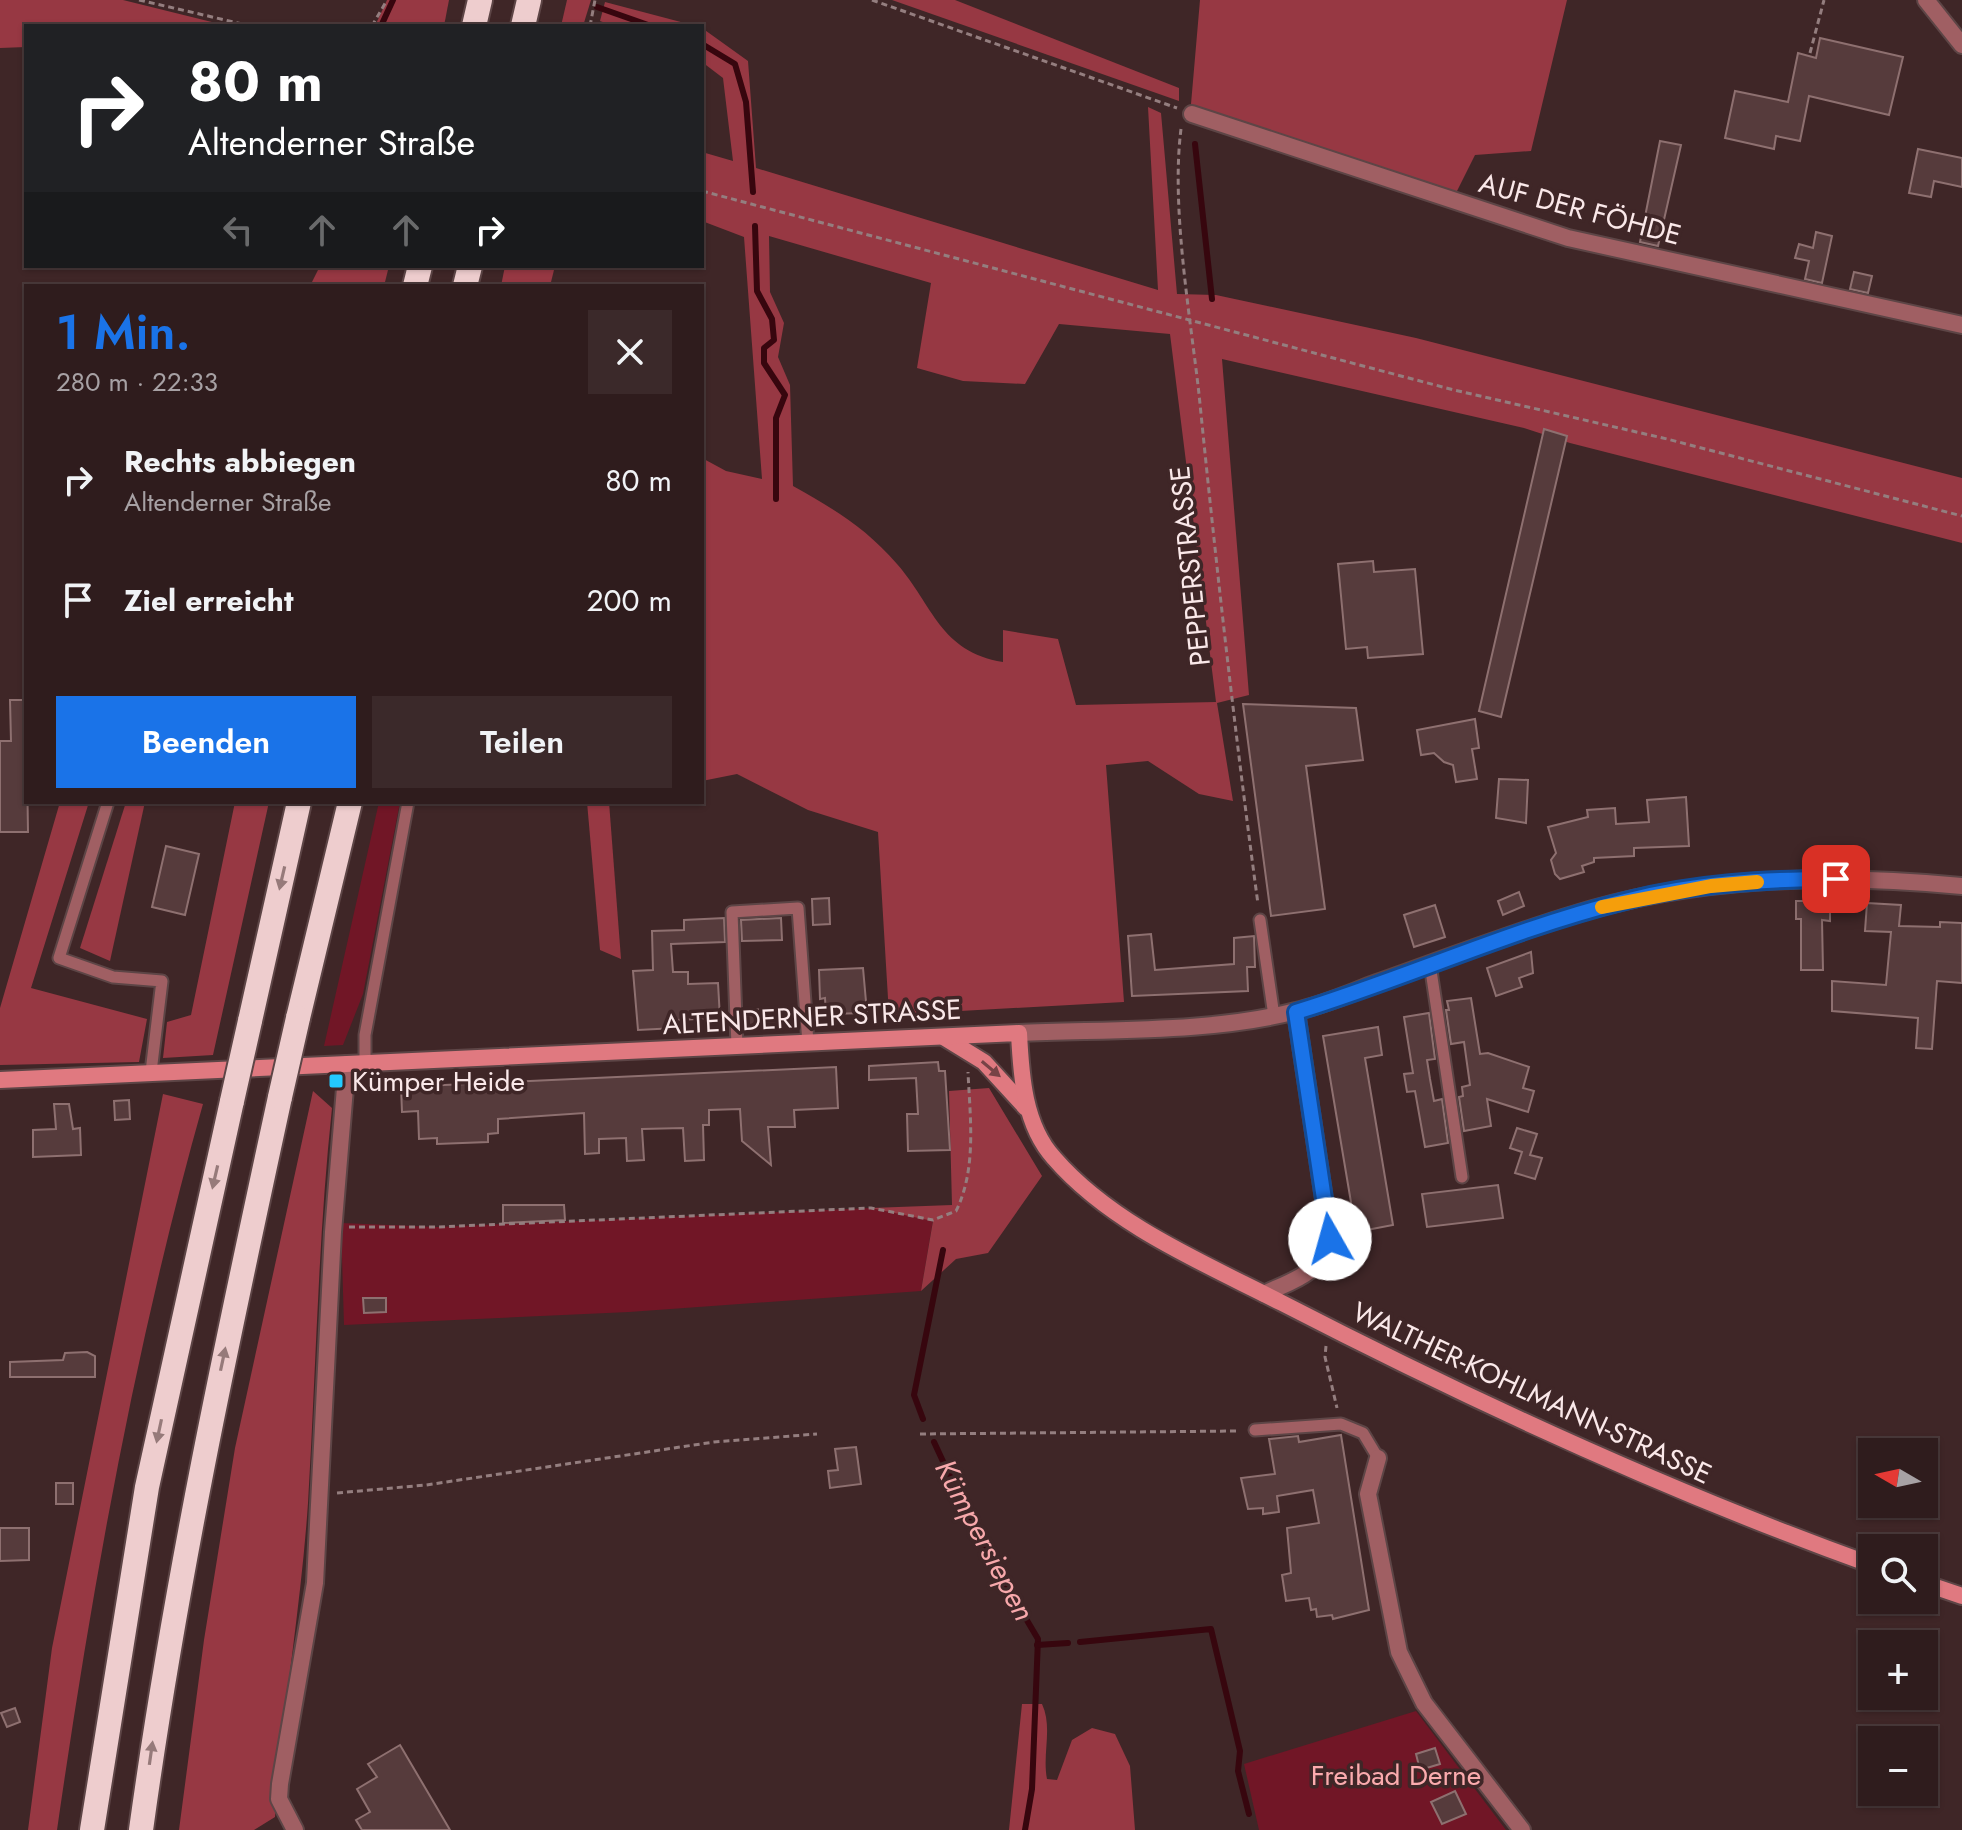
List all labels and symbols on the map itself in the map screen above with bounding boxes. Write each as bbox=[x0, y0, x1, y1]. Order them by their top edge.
street label: AUF DER FÖHDE bbox=[1474, 162, 1686, 256]
street label: PEPPERSTRASSE bbox=[1159, 464, 1221, 668]
pin bbox=[1802, 845, 1870, 913]
one-way arrow bbox=[275, 866, 288, 891]
street label: ALTENDERNER STRASSE bbox=[662, 989, 962, 1045]
one-way arrow bbox=[981, 1060, 1001, 1077]
place label: Kümper Heide bbox=[352, 1061, 525, 1102]
marker: Kümper Heide bbox=[327, 1072, 345, 1090]
one-way arrow bbox=[208, 1165, 221, 1190]
position arrow bbox=[1288, 1197, 1372, 1281]
street label: WALTHER-KOHLMANN-STRASSE bbox=[1346, 1292, 1718, 1494]
one-way arrow bbox=[217, 1346, 230, 1371]
one-way arrow bbox=[152, 1419, 164, 1444]
north arrow bbox=[1858, 1438, 1938, 1518]
water label: Kümpersiepen bbox=[924, 1452, 1046, 1628]
one-way arrow bbox=[145, 1740, 158, 1765]
park label: Freibad Derne bbox=[1311, 1755, 1481, 1796]

